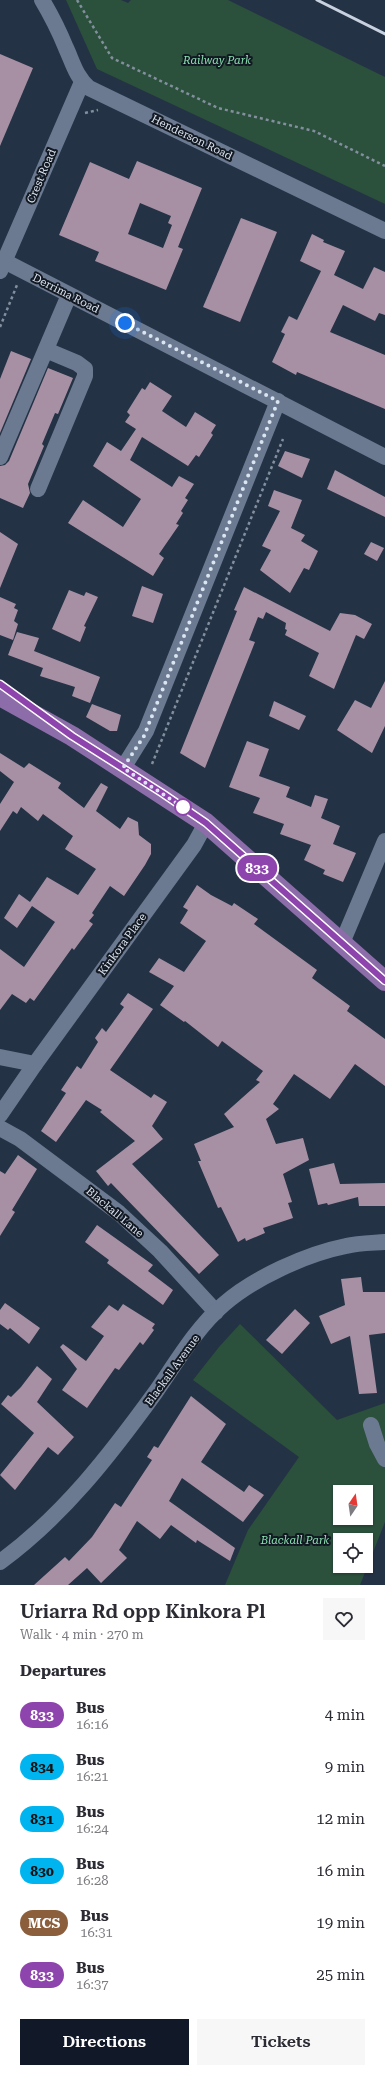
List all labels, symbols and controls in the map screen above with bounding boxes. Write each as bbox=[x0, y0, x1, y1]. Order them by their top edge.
park label: Railway Park bbox=[182, 54, 251, 67]
street label: Henderson Road bbox=[149, 112, 234, 163]
street label: Crest Road bbox=[24, 147, 59, 205]
street label: Derrima Road bbox=[30, 271, 101, 316]
your location bbox=[115, 313, 135, 333]
unlabelled marker bbox=[174, 798, 192, 816]
line badge: 833 bbox=[234, 855, 280, 881]
text: 833 bbox=[245, 860, 269, 876]
street label: Kinkora Place bbox=[96, 911, 149, 978]
street label: Blackall Lane bbox=[83, 1185, 146, 1240]
street label: Blackall Avenue bbox=[142, 1332, 202, 1408]
north arrow bbox=[333, 1485, 373, 1525]
map controls bbox=[333, 1485, 373, 1573]
button: locate bbox=[333, 1533, 373, 1573]
park label: Blackall Park bbox=[260, 1534, 329, 1547]
button: heart bbox=[323, 1598, 365, 1640]
text: Uriarra Rd opp Kinkora Pl bbox=[20, 1600, 265, 1623]
text: Walk · 4 min · 270 m bbox=[20, 1627, 144, 1642]
text: Departures bbox=[20, 1662, 106, 1680]
text: Bus bbox=[76, 1699, 104, 1717]
text: 4 min bbox=[325, 1706, 365, 1724]
text: 833 bbox=[30, 1707, 54, 1723]
text: 16:16 bbox=[76, 1717, 108, 1732]
text: Bus bbox=[76, 1751, 104, 1769]
text: 9 min bbox=[325, 1758, 365, 1776]
text: 834 bbox=[30, 1759, 54, 1775]
text: 16:21 bbox=[76, 1769, 108, 1784]
text: Bus bbox=[76, 1803, 104, 1821]
text: 12 min bbox=[316, 1810, 365, 1828]
text: 831 bbox=[30, 1811, 54, 1827]
text: 16:24 bbox=[76, 1821, 108, 1836]
text: Bus bbox=[76, 1855, 104, 1873]
text: 16 min bbox=[316, 1862, 365, 1880]
text: 830 bbox=[30, 1863, 54, 1879]
text: 16:28 bbox=[76, 1873, 108, 1888]
text: Bus bbox=[80, 1907, 109, 1925]
text: 19 min bbox=[316, 1914, 365, 1932]
text: MCS bbox=[28, 1915, 60, 1931]
text: 16:31 bbox=[80, 1925, 113, 1940]
text: Bus bbox=[76, 1959, 104, 1977]
text: 25 min bbox=[316, 1966, 365, 1984]
text: 833 bbox=[30, 1967, 54, 1983]
text: 16:37 bbox=[76, 1977, 108, 1992]
button: Directions bbox=[20, 2019, 189, 2065]
button: Tickets bbox=[197, 2019, 365, 2065]

